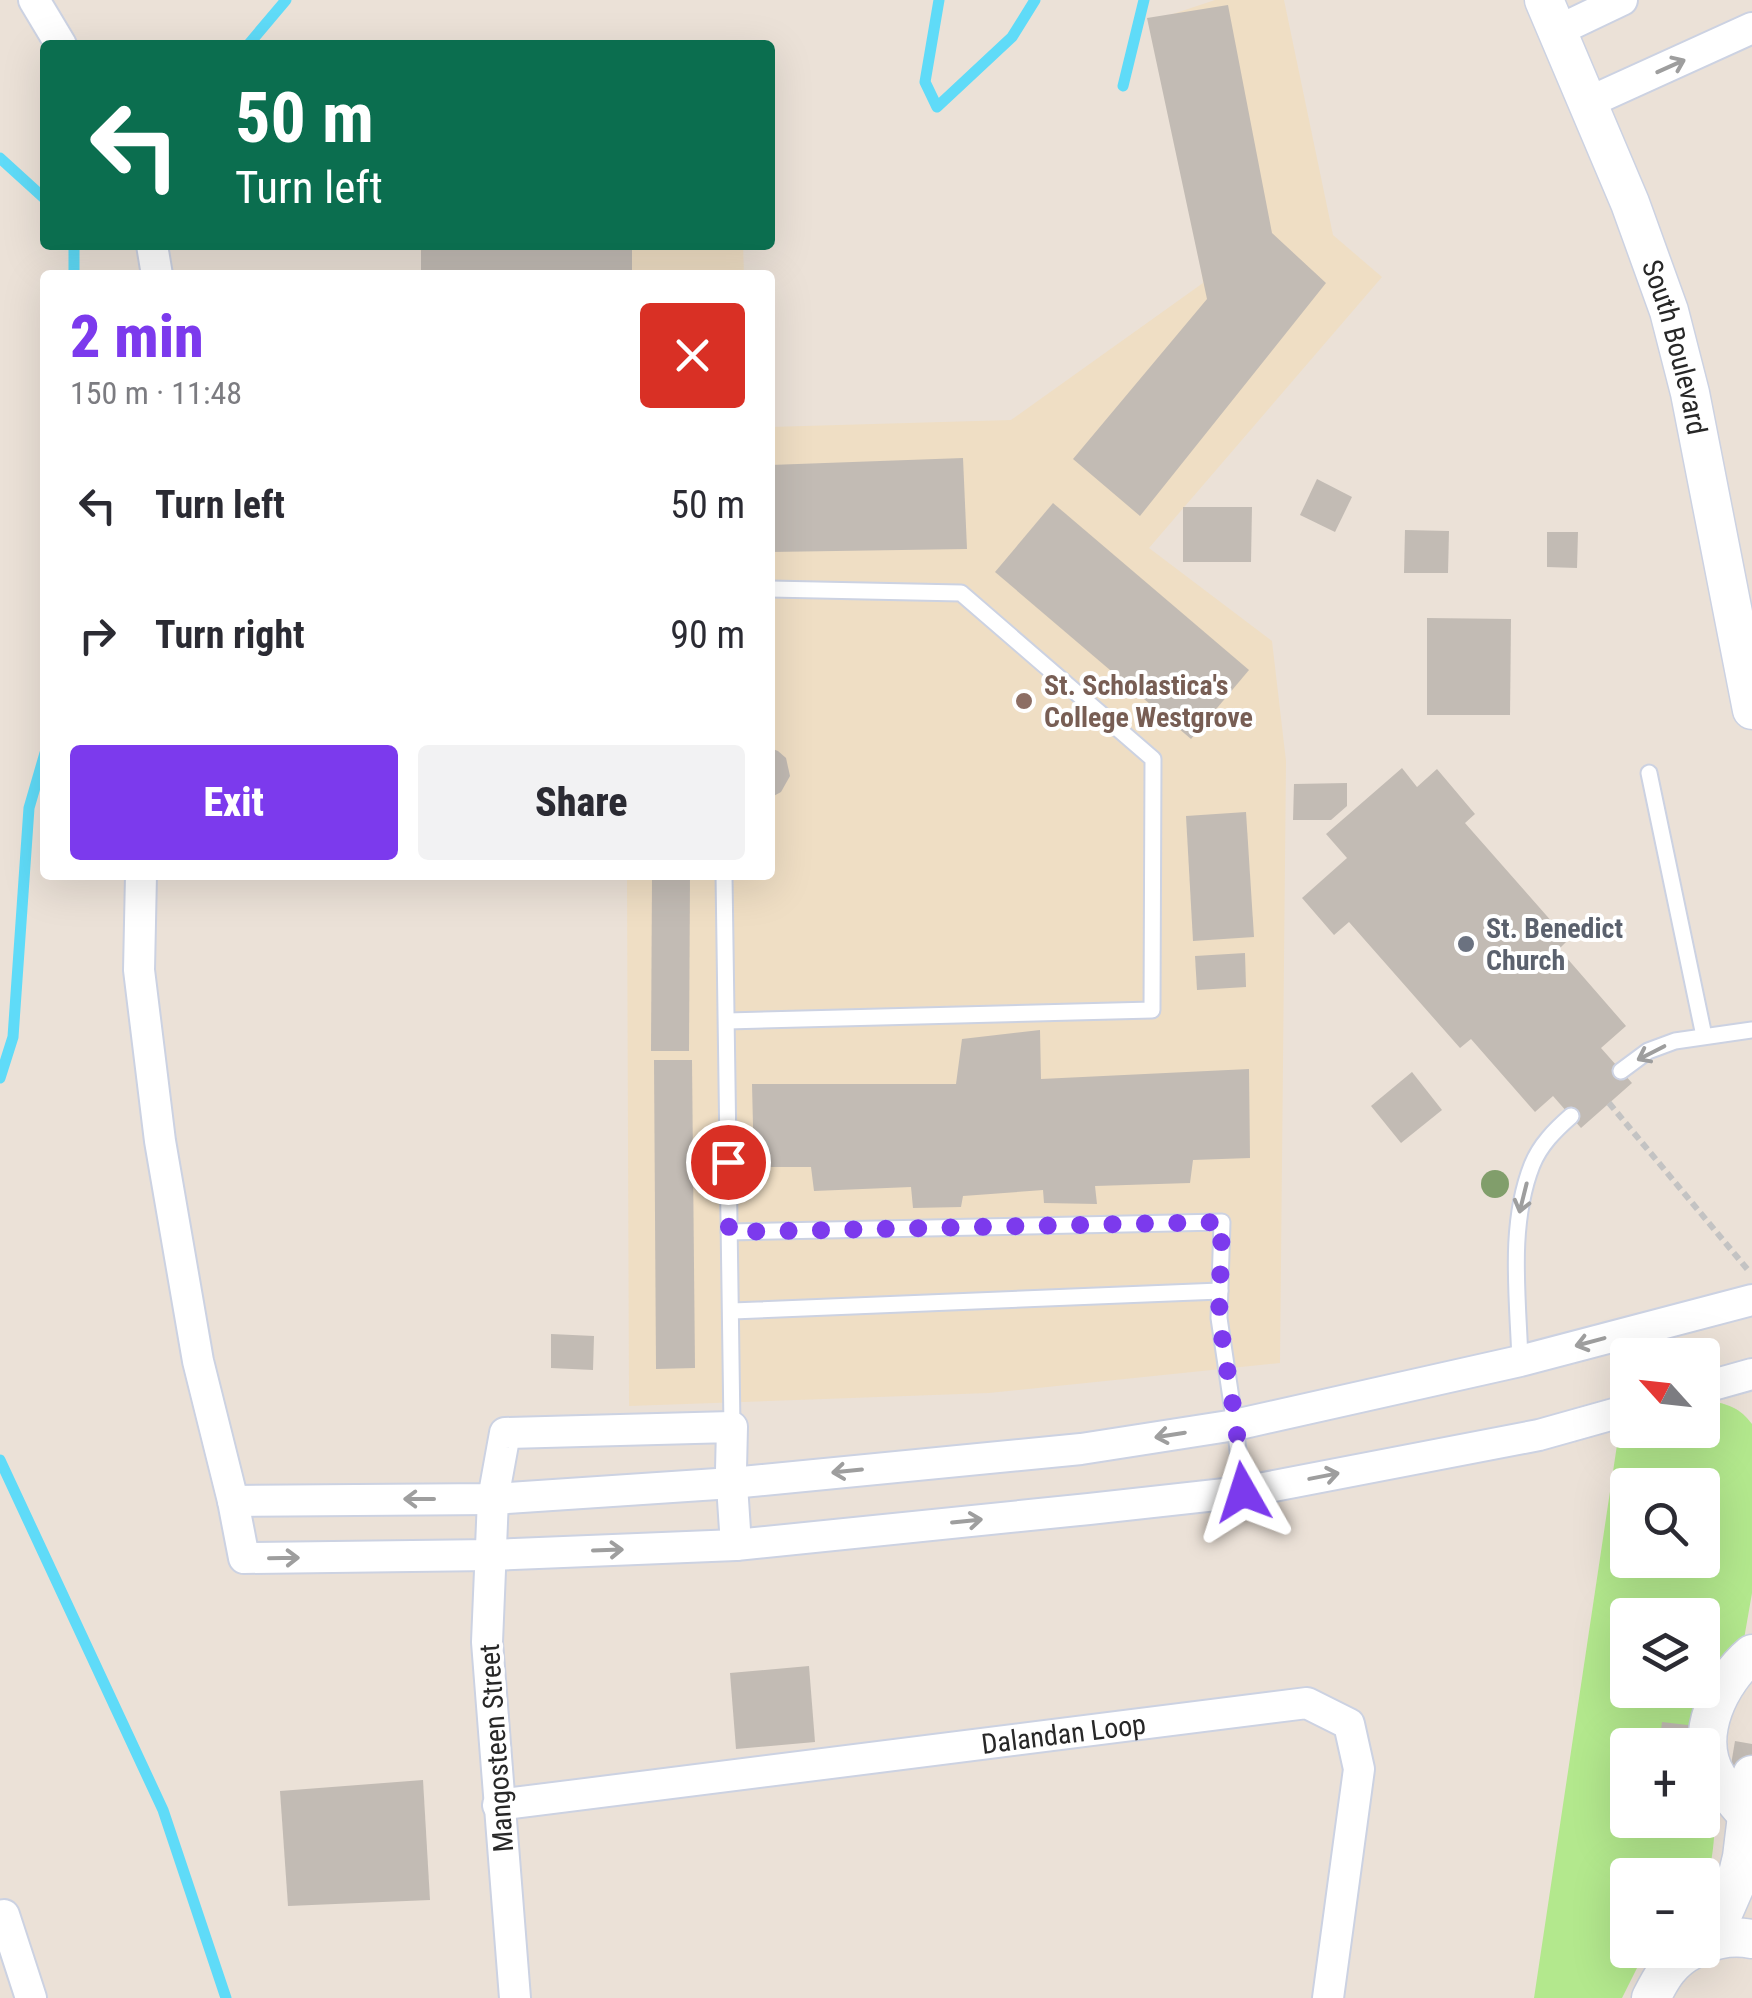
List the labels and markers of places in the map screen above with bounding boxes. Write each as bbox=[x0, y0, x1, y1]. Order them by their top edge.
place label: St. Scholastica's College Westgrove bbox=[1044, 669, 1253, 734]
marker: St. Scholastica's College Westgrove bbox=[1013, 690, 1035, 712]
place label: St. Benedict Church bbox=[1486, 912, 1623, 977]
marker: St. Benedict Church bbox=[1455, 933, 1477, 955]
pin bbox=[686, 1120, 771, 1205]

